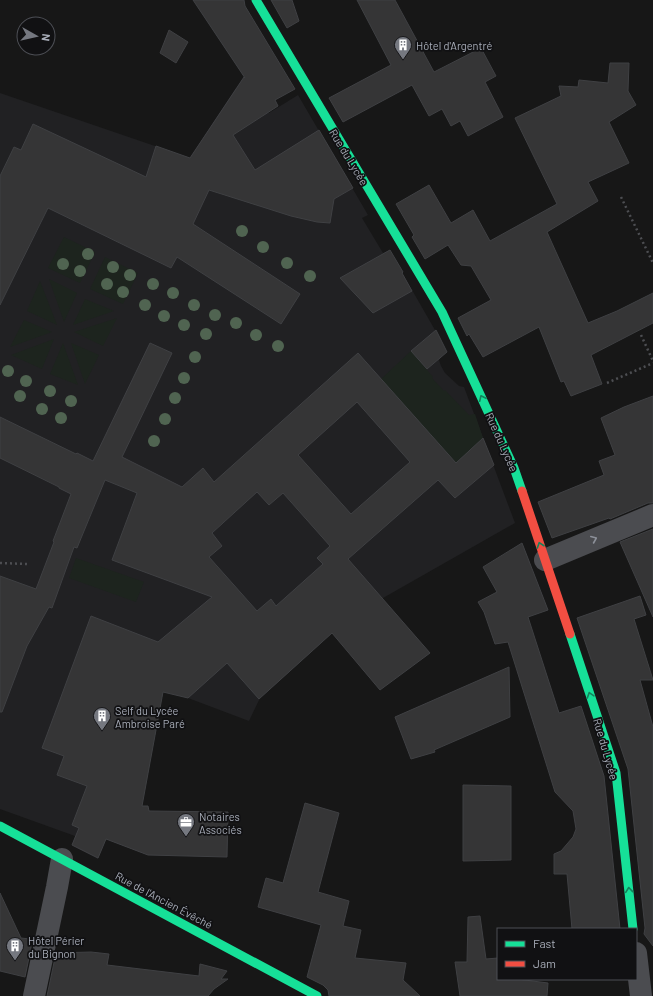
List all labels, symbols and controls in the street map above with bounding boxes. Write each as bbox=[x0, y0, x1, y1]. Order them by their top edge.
north arrow bbox=[16, 16, 56, 56]
text: N bbox=[39, 33, 53, 42]
building icon: Hôtel d'Argentré bbox=[393, 35, 413, 60]
place label: Hôtel d'Argentré bbox=[416, 39, 492, 52]
street label: Rue du Lycée bbox=[327, 127, 371, 188]
one-way arrow bbox=[479, 395, 487, 403]
street label: Rue du Lycée bbox=[483, 410, 521, 474]
one-way arrow bbox=[591, 536, 598, 544]
one-way arrow bbox=[537, 542, 545, 549]
one-way arrow bbox=[586, 692, 595, 699]
place label: Self du Lycée Ambroise Paré bbox=[115, 704, 185, 730]
building icon: Self du Lycée Ambroise Paré bbox=[92, 706, 112, 731]
street label: Rue du Lycée bbox=[591, 717, 621, 781]
place label: Notaires Associés bbox=[199, 810, 242, 836]
office icon: Notaires Associés bbox=[176, 812, 196, 837]
street label: Rue de l'Ancien Évêché bbox=[113, 869, 215, 931]
one-way arrow bbox=[625, 887, 634, 893]
legend bbox=[497, 928, 637, 980]
place label: Hôtel Périer du Bignon bbox=[28, 934, 84, 960]
building icon: Hôtel Périer du Bignon bbox=[5, 936, 25, 961]
text: Fast bbox=[533, 936, 556, 950]
text: Jam bbox=[533, 956, 556, 970]

